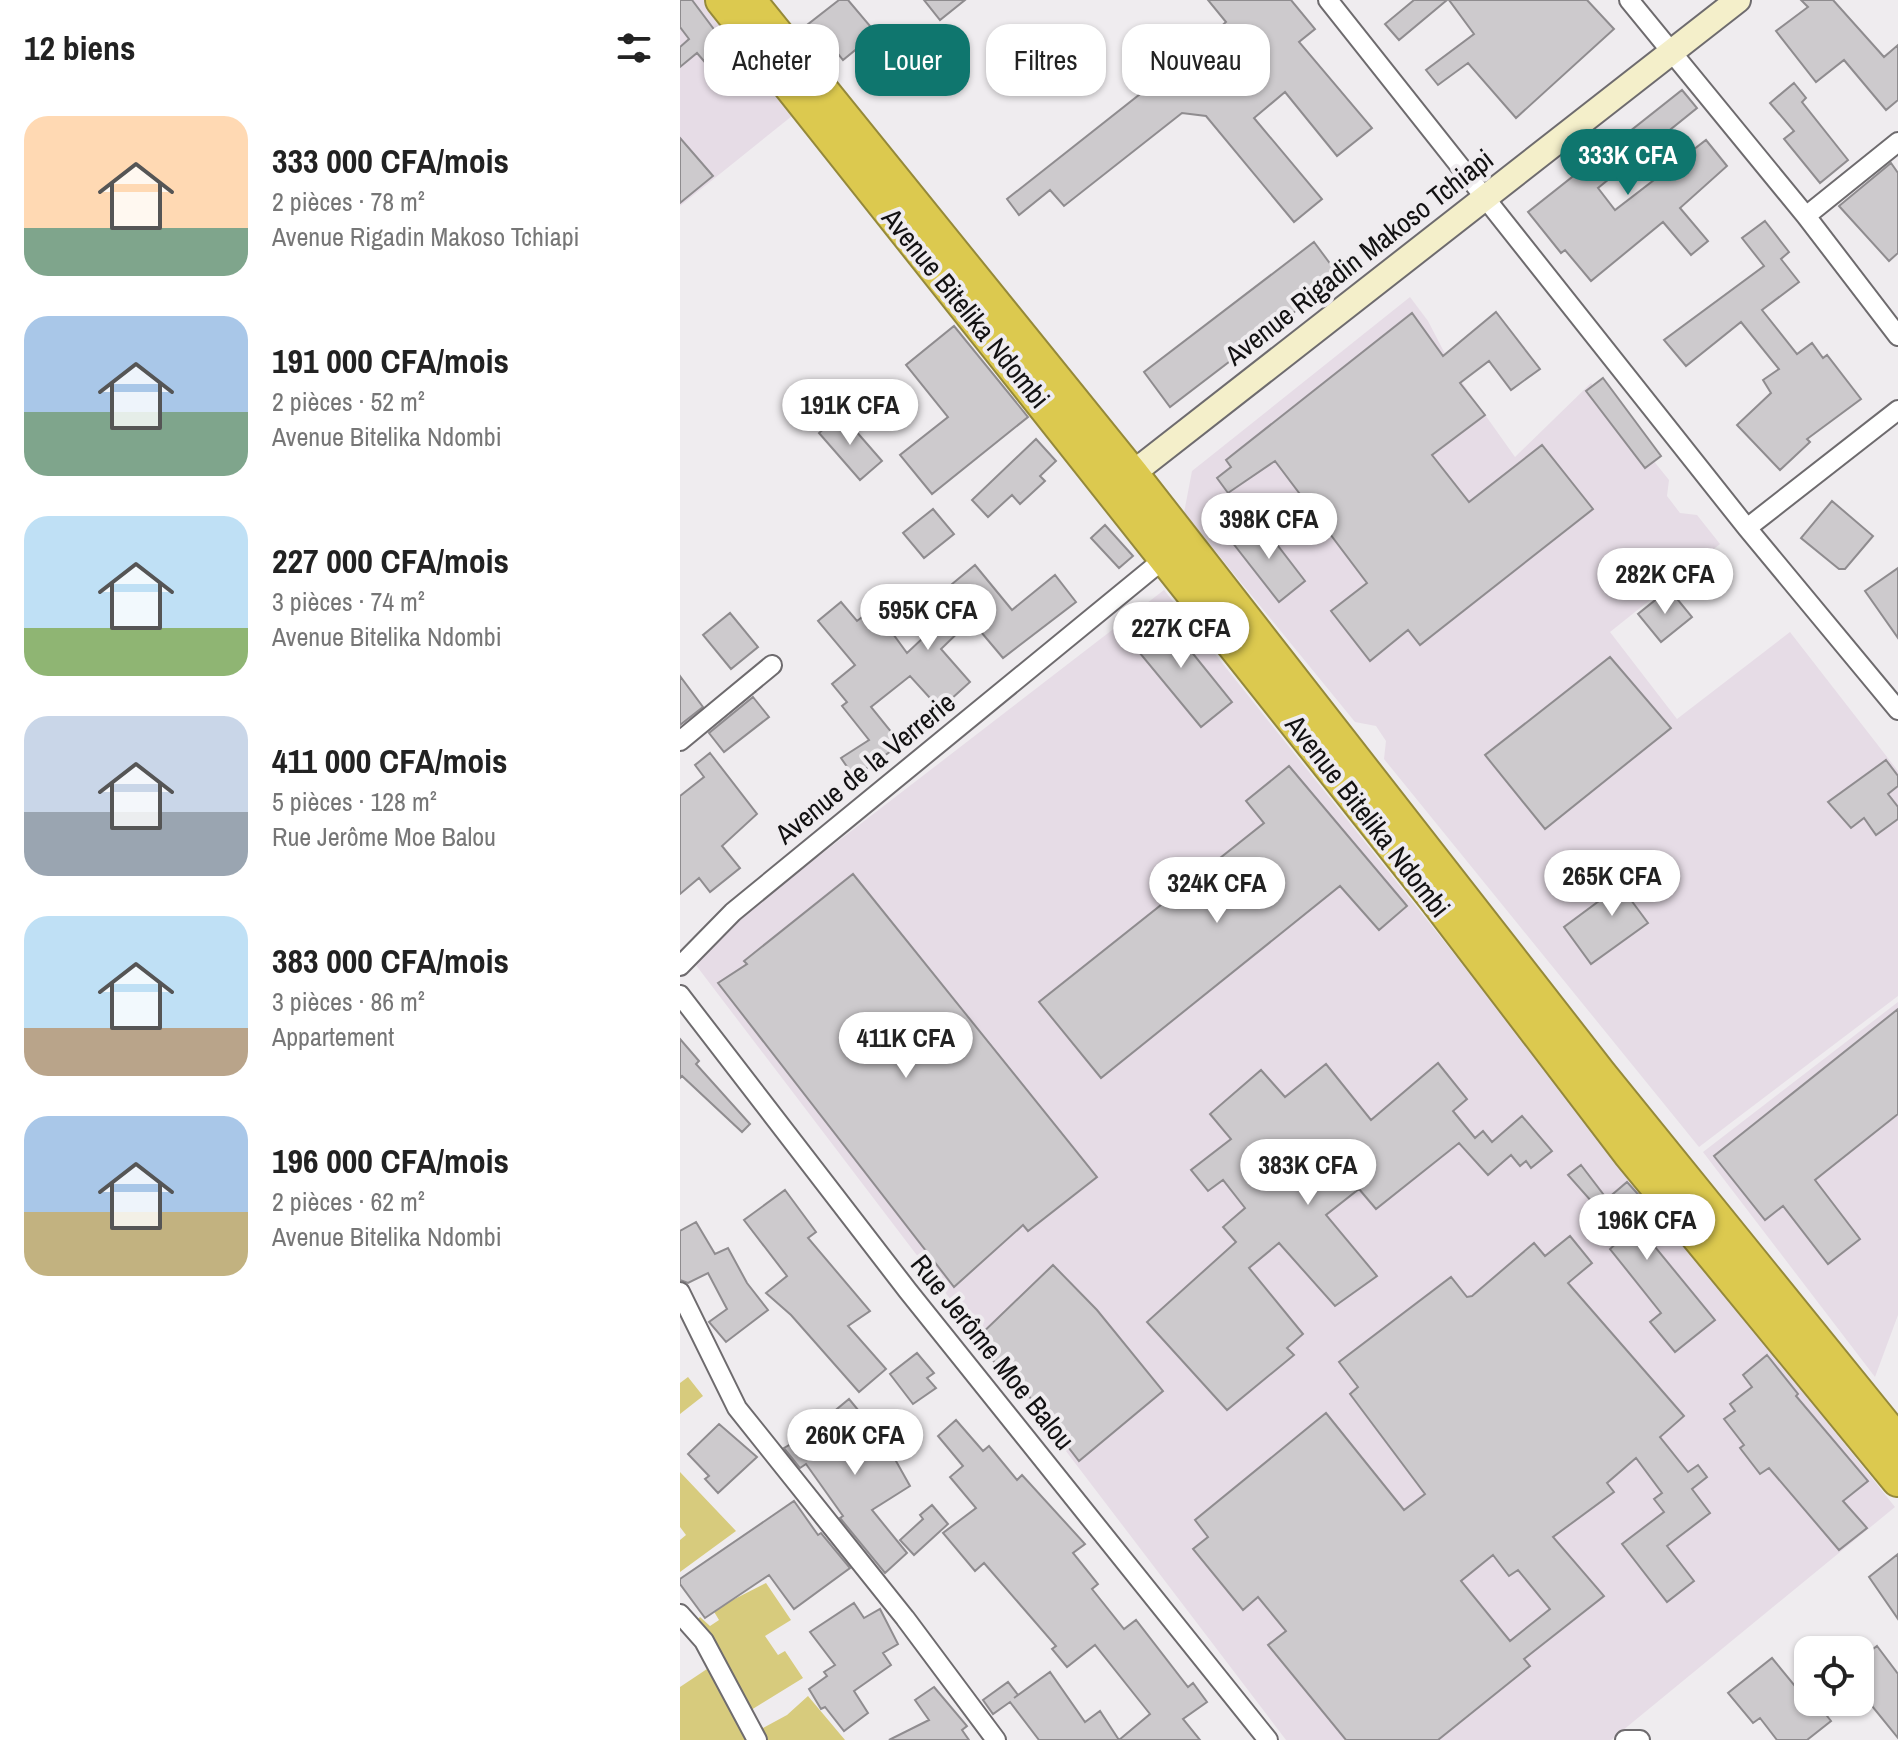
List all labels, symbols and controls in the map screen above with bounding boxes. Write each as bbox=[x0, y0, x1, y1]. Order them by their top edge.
chip: Acheter bbox=[704, 24, 839, 96]
chip: Louer bbox=[855, 24, 970, 96]
chip: Filtres bbox=[986, 24, 1106, 96]
chip: Nouveau bbox=[1122, 24, 1270, 96]
text: 12 biens bbox=[24, 25, 136, 71]
icon: filters bbox=[612, 26, 656, 70]
pin: 333K CFA bbox=[1545, 129, 1711, 197]
text: 333K CFA bbox=[1578, 137, 1678, 172]
text: 333 000 CFA/mois bbox=[272, 138, 509, 184]
street label: Avenue Rigadin Makoso Tchiapi bbox=[1216, 140, 1501, 375]
icon: home bbox=[88, 148, 184, 244]
text: 2 pièces · 78 m² bbox=[272, 184, 425, 219]
street label: Avenue Bitelika Ndombi bbox=[873, 199, 1059, 416]
text: Avenue Rigadin Makoso Tchiapi bbox=[272, 219, 579, 254]
text: 191 000 CFA/mois bbox=[272, 338, 509, 384]
icon: home bbox=[88, 348, 184, 444]
pin: 191K CFA bbox=[767, 379, 933, 447]
text: 2 pièces · 52 m² bbox=[272, 384, 425, 419]
text: 191K CFA bbox=[800, 387, 900, 422]
text: Avenue Bitelika Ndombi bbox=[272, 419, 502, 454]
pin: 398K CFA bbox=[1186, 493, 1352, 561]
text: 398K CFA bbox=[1219, 501, 1319, 536]
text: 227 000 CFA/mois bbox=[272, 538, 509, 584]
icon: home bbox=[88, 548, 184, 644]
pin: 282K CFA bbox=[1582, 548, 1748, 616]
text: 282K CFA bbox=[1615, 556, 1715, 591]
text: 3 pièces · 74 m² bbox=[272, 584, 425, 619]
pin: 595K CFA bbox=[845, 584, 1011, 652]
text: 595K CFA bbox=[878, 592, 978, 627]
pin: 227K CFA bbox=[1098, 602, 1264, 670]
text: 227K CFA bbox=[1131, 610, 1231, 645]
text: Avenue Bitelika Ndombi bbox=[272, 619, 502, 654]
street label: Avenue de la Verrerie bbox=[766, 683, 963, 853]
street label: Avenue Bitelika Ndombi bbox=[1276, 706, 1459, 925]
text: 411 000 CFA/mois bbox=[272, 738, 508, 784]
icon: home bbox=[88, 748, 184, 844]
text: 5 pièces · 128 m² bbox=[272, 784, 437, 819]
text: Rue Jerôme Moe Balou bbox=[272, 819, 496, 854]
pin: 265K CFA bbox=[1529, 850, 1695, 918]
pin: 324K CFA bbox=[1134, 857, 1300, 925]
text: 265K CFA bbox=[1562, 858, 1662, 893]
text: 324K CFA bbox=[1167, 865, 1267, 900]
text: 383 000 CFA/mois bbox=[272, 938, 509, 984]
icon: home bbox=[88, 948, 184, 1044]
text: 3 pièces · 86 m² bbox=[272, 984, 425, 1019]
pin: 411K CFA bbox=[823, 1012, 989, 1080]
text: Appartement bbox=[272, 1019, 394, 1054]
text: 411K CFA bbox=[857, 1020, 955, 1055]
text: 196 000 CFA/mois bbox=[272, 1138, 509, 1184]
pin: 383K CFA bbox=[1225, 1139, 1391, 1207]
text: 383K CFA bbox=[1258, 1147, 1358, 1182]
icon: home bbox=[88, 1148, 184, 1244]
text: 2 pièces · 62 m² bbox=[272, 1184, 425, 1219]
pin: 196K CFA bbox=[1564, 1194, 1730, 1262]
text: 196K CFA bbox=[1597, 1202, 1697, 1237]
text: Avenue Bitelika Ndombi bbox=[272, 1219, 502, 1254]
street label: Rue Jerôme Moe Balou bbox=[902, 1246, 1084, 1458]
pin: 260K CFA bbox=[772, 1409, 938, 1477]
text: 260K CFA bbox=[805, 1417, 905, 1452]
map controls bbox=[1794, 1636, 1874, 1716]
button: locate bbox=[1794, 1636, 1874, 1716]

